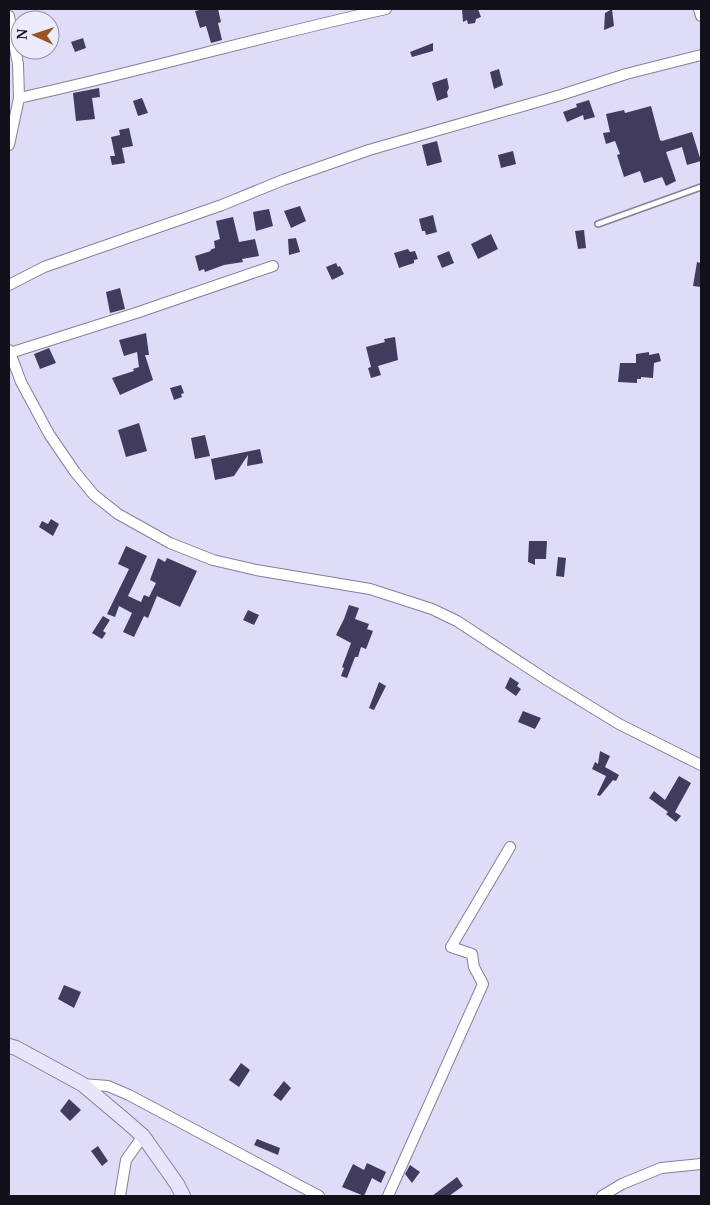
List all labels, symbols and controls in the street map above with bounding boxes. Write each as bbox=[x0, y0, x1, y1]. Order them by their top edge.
north arrow bbox=[10, 10, 60, 60]
text: N bbox=[12, 28, 31, 40]

